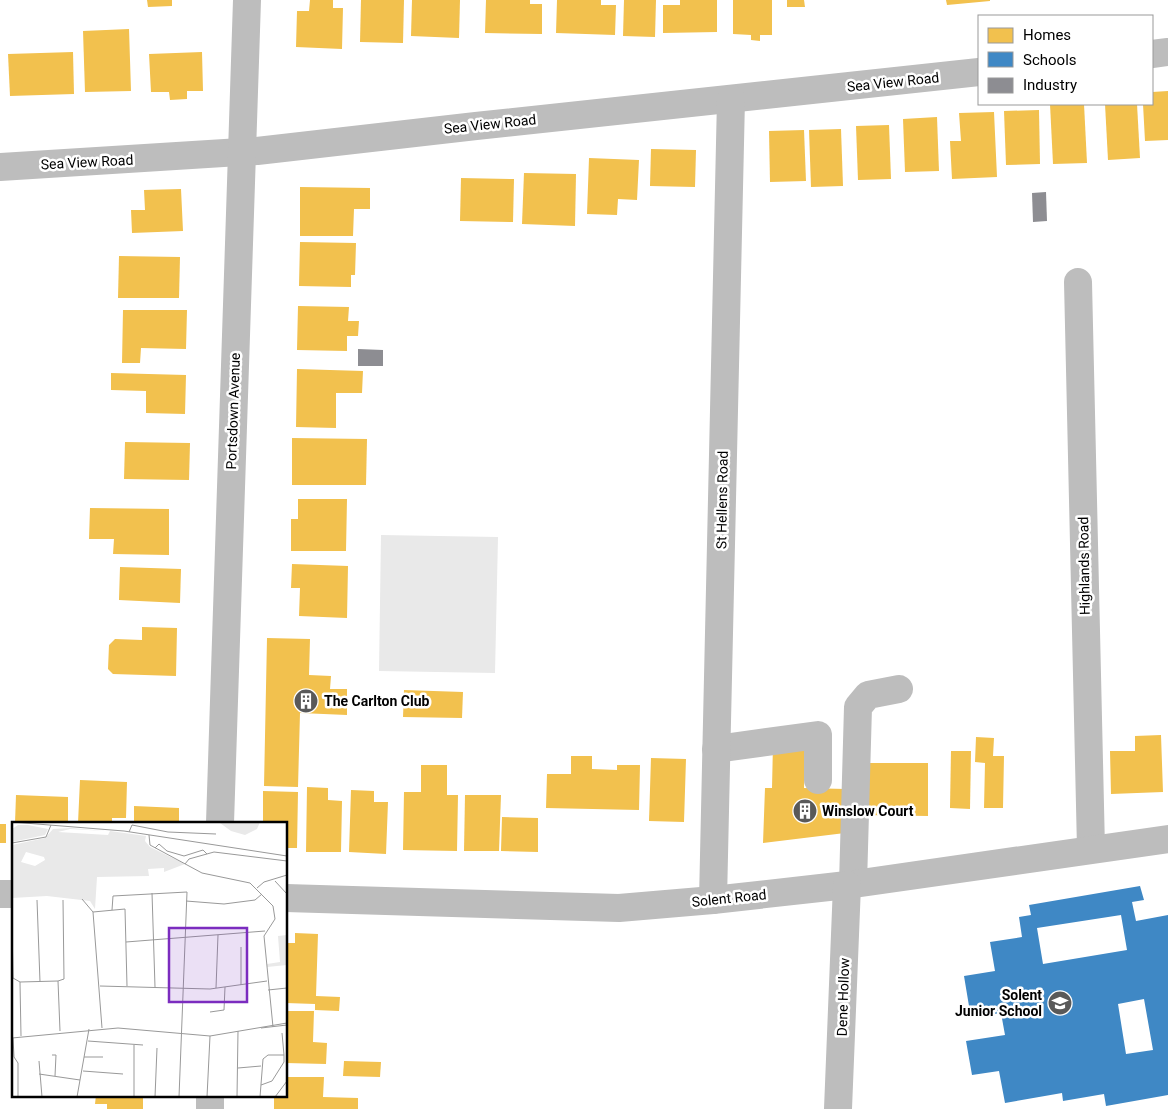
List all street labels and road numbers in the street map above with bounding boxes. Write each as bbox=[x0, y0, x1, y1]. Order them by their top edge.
street label: Sea View Road bbox=[846, 69, 940, 95]
street label: Sea View Road bbox=[443, 111, 537, 137]
street label: Sea View Road bbox=[40, 152, 134, 172]
street label: Portsdown Avenue bbox=[223, 352, 243, 470]
street label: St Hellens Road bbox=[713, 451, 731, 549]
street label: Highlands Road bbox=[1075, 517, 1093, 615]
street label: Solent Road bbox=[691, 886, 767, 910]
street label: Dene Hollow bbox=[834, 957, 852, 1037]

